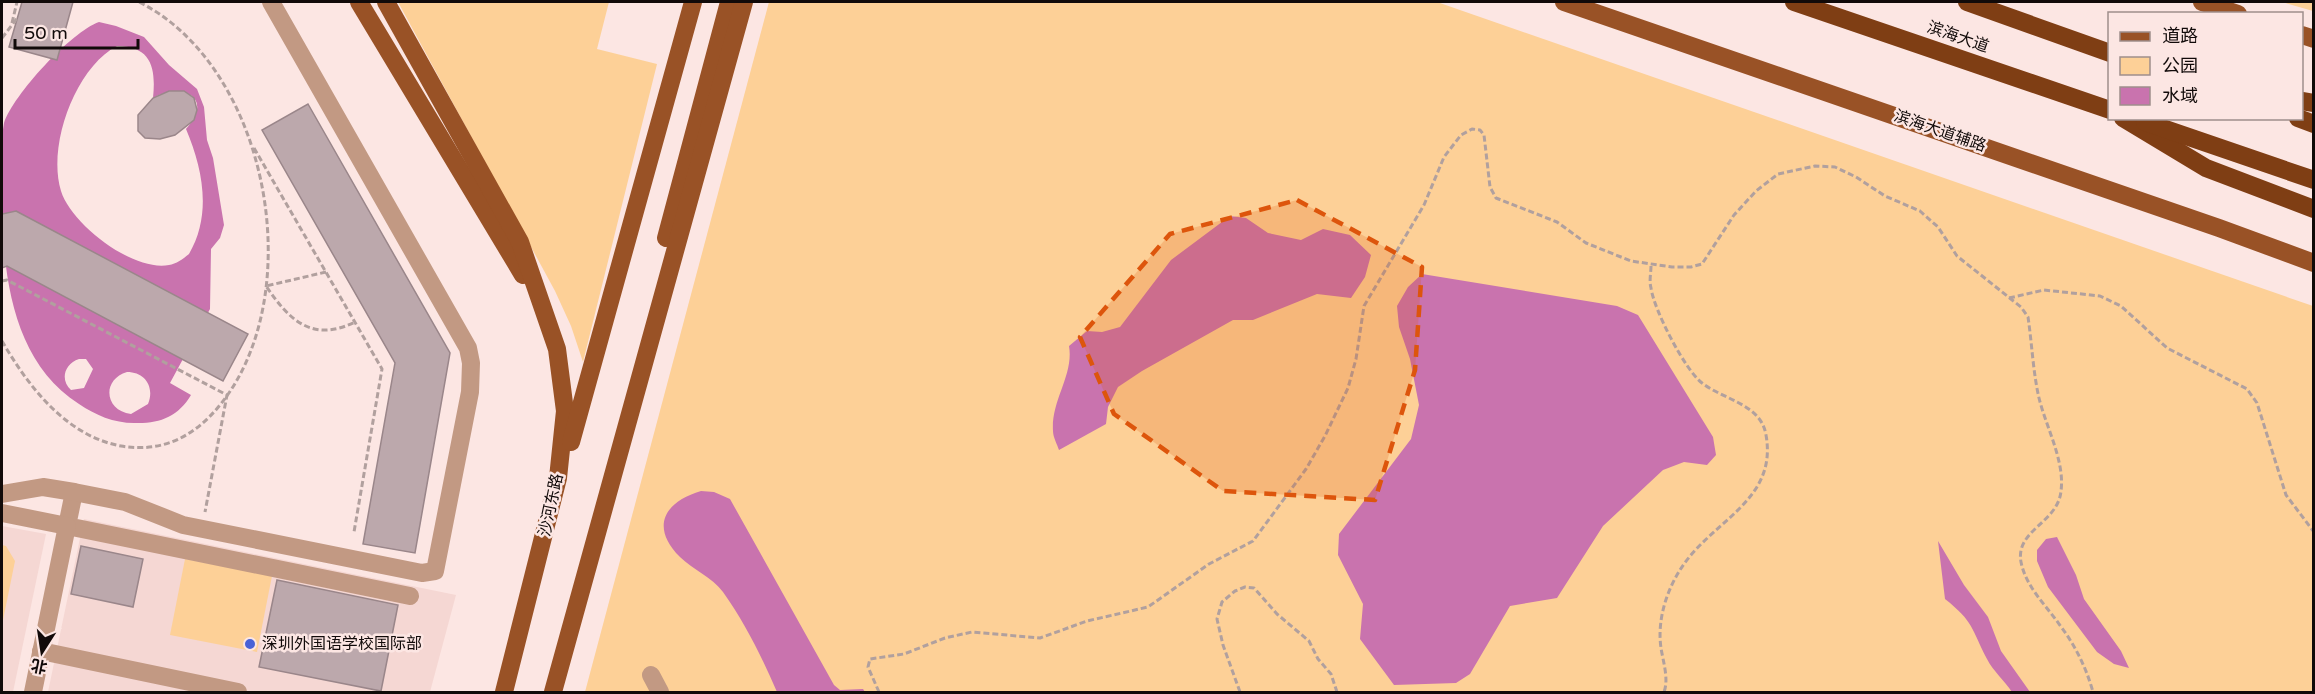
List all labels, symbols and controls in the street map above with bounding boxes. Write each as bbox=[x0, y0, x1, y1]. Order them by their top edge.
scale bar bbox=[15, 12, 138, 50]
legend bbox=[2108, 12, 2303, 120]
street label: 滨海大道 bbox=[1924, 17, 1992, 57]
text: 50 m bbox=[24, 22, 68, 44]
text: 道路 bbox=[2162, 25, 2198, 47]
text: 公园 bbox=[2162, 55, 2198, 77]
text: 水域 bbox=[2162, 85, 2198, 107]
street label: 滨海大道辅路 bbox=[1891, 106, 1989, 156]
street label: 沙河东路 bbox=[535, 472, 567, 538]
north arrow bbox=[12, 622, 72, 682]
place label: 深圳外国语学校国际部 bbox=[262, 634, 422, 654]
marker: 深圳外国语学校国际部 bbox=[243, 637, 257, 651]
text: 北 bbox=[29, 654, 49, 677]

